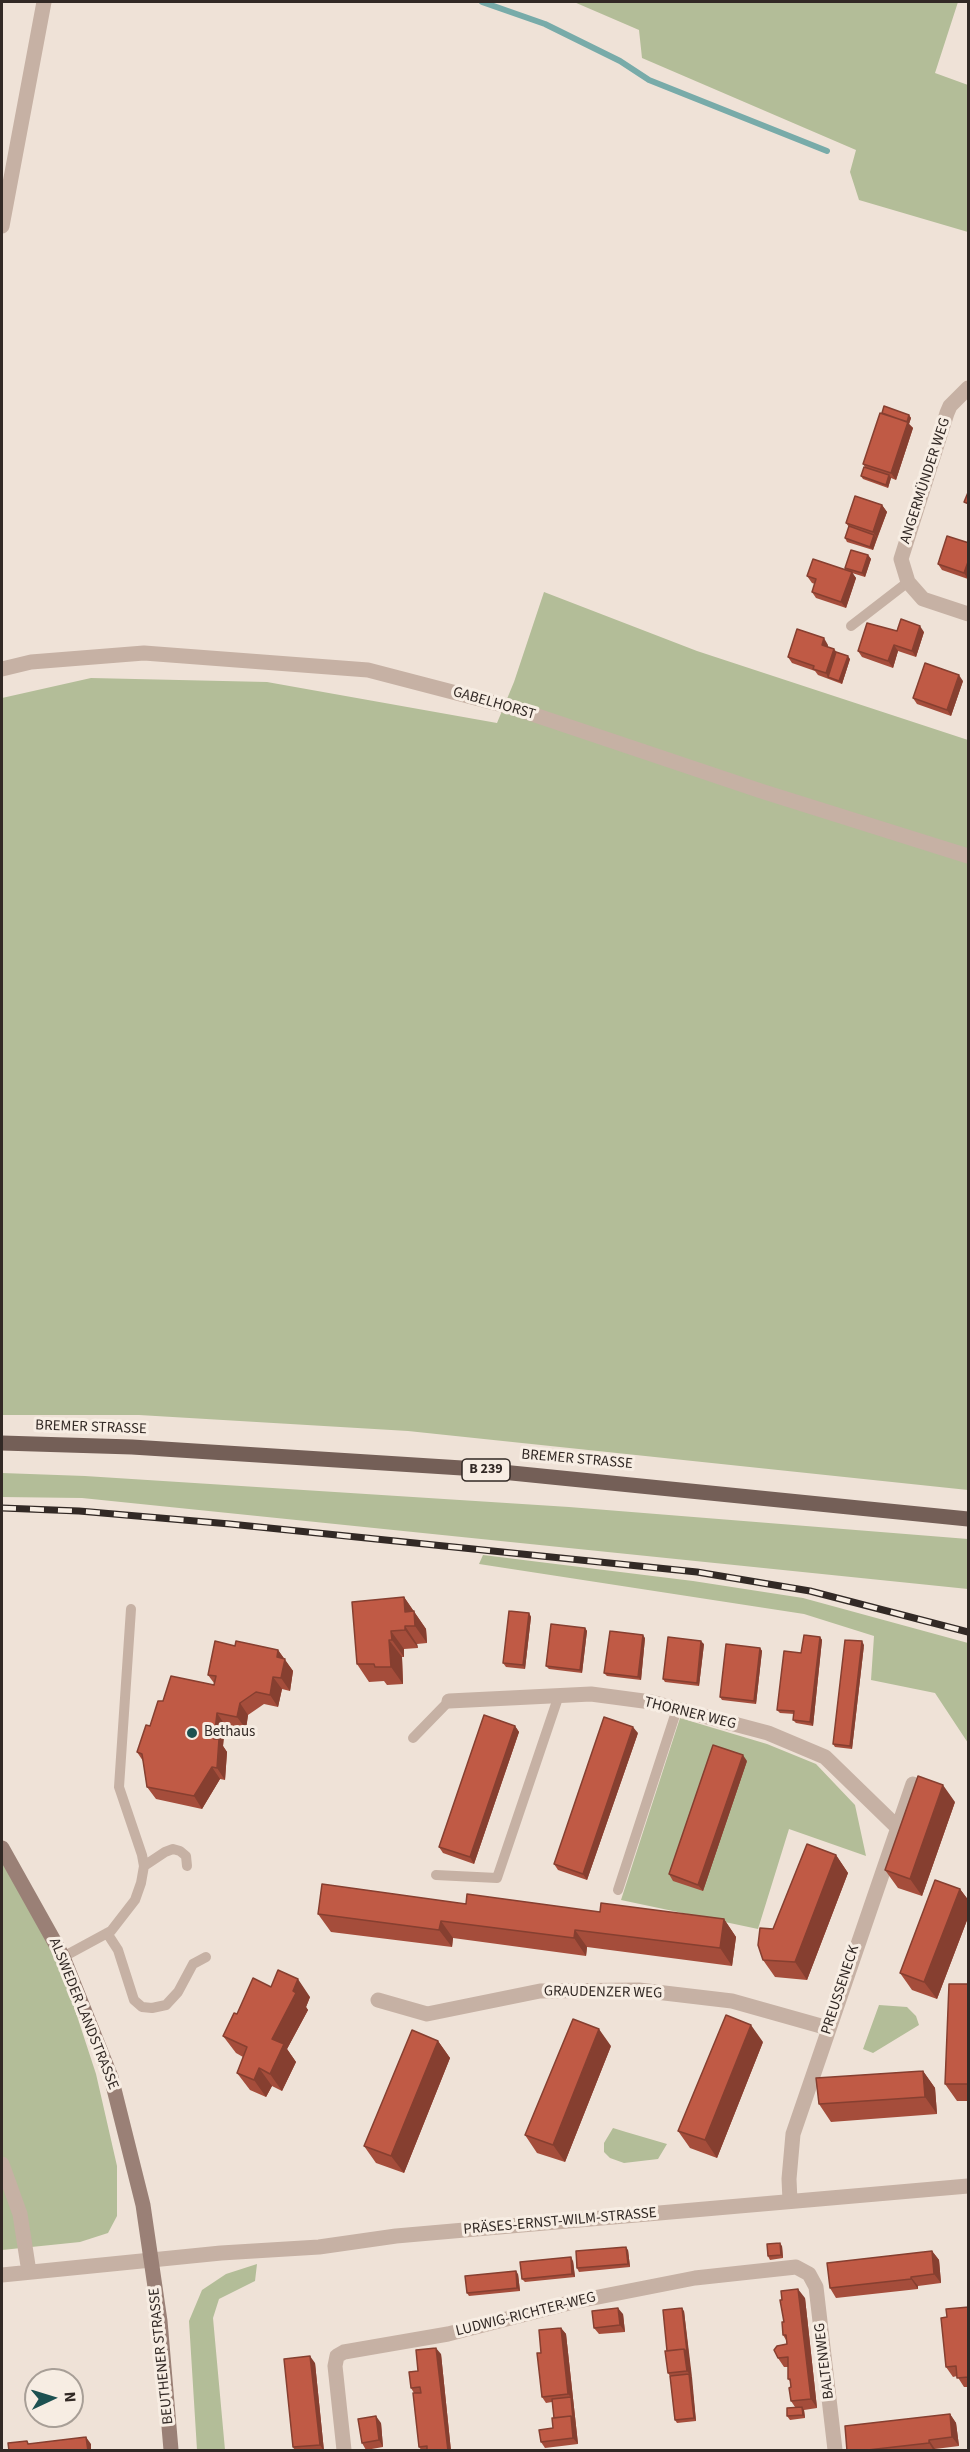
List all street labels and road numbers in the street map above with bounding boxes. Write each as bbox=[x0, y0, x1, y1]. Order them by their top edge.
street label: ANGERMÜNDER WEG bbox=[897, 416, 955, 546]
street label: GABELHORST bbox=[451, 684, 537, 724]
street label: BREMER STRASSE bbox=[35, 1417, 147, 1439]
street label: BREMER STRASSE bbox=[521, 1446, 633, 1474]
road number: B 239 bbox=[462, 1459, 510, 1481]
street label: THORNER WEG bbox=[642, 1694, 738, 1734]
street label: ALSWEDER LANDSTRASSE bbox=[44, 1936, 122, 2092]
street label: PREUSSENECK bbox=[818, 1943, 864, 2037]
street label: GRAUDENZER WEG bbox=[544, 1983, 662, 2003]
street label: PRÄSES-ERNST-WILM-STRASSE bbox=[463, 2205, 657, 2239]
street label: BEUTHENER STRASSE bbox=[146, 2287, 178, 2425]
street label: LUDWIG-RICHTER-WEG bbox=[454, 2289, 598, 2341]
street label: BALTENWEG bbox=[811, 2322, 839, 2400]

